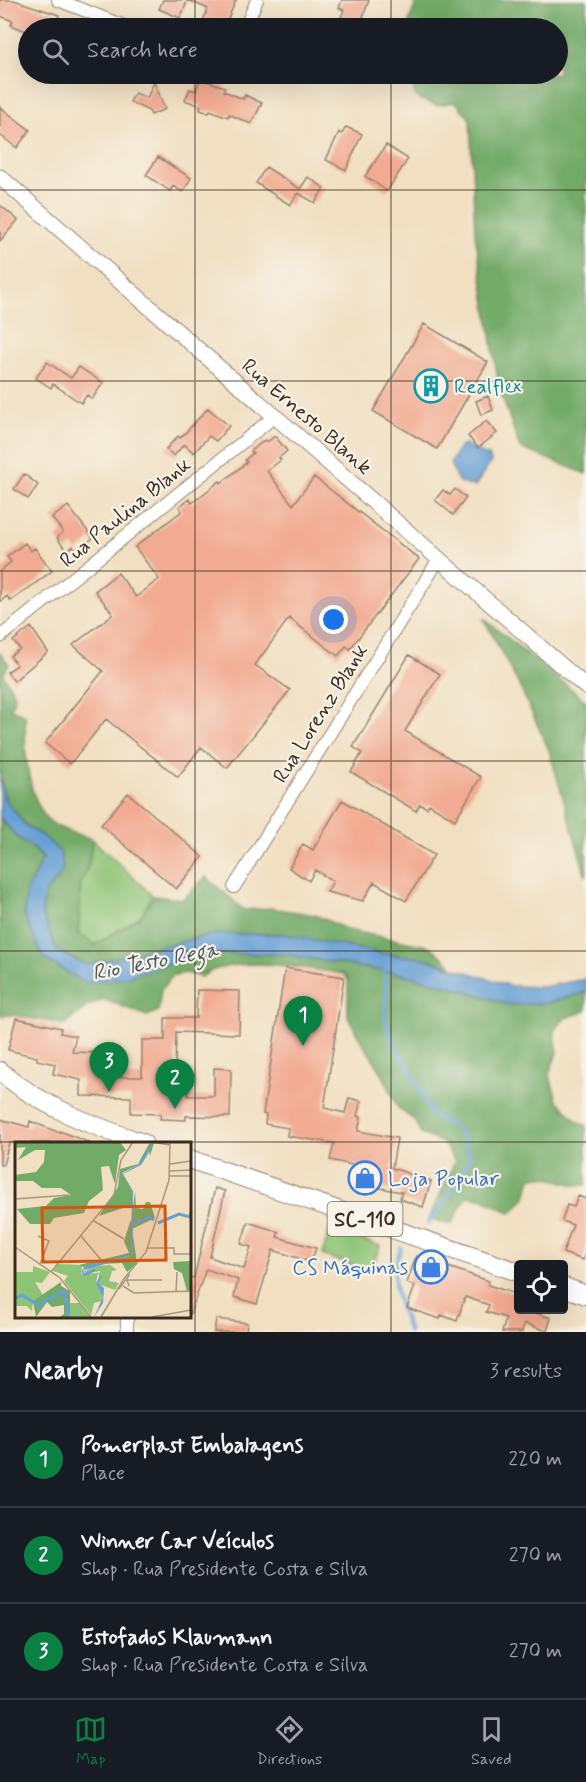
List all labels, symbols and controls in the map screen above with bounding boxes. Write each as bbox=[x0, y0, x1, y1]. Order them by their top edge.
search box bbox=[18, 18, 568, 84]
icon: search bbox=[39, 35, 72, 68]
text: Search here bbox=[87, 37, 198, 65]
street label: Rua Ernesto Blank bbox=[235, 352, 378, 481]
building icon: Realflex bbox=[413, 368, 449, 404]
place label: Realflex bbox=[454, 373, 522, 401]
street label: Rua Paulina Blank bbox=[54, 451, 197, 574]
your location bbox=[319, 605, 348, 634]
street label: Rua Lorenz Blank bbox=[267, 639, 375, 788]
water label: Rio Testo Rega bbox=[90, 936, 222, 991]
pin: 1 bbox=[284, 996, 322, 1046]
pin: 3 bbox=[90, 1042, 128, 1092]
pin: 2 bbox=[156, 1060, 195, 1109]
inset map bbox=[15, 1142, 190, 1317]
shop icon: Loja Popular bbox=[347, 1160, 383, 1196]
place label: Loja Popular bbox=[388, 1165, 499, 1193]
road number: SC-110 bbox=[328, 1202, 403, 1236]
shop icon: CS Máquinas bbox=[413, 1249, 449, 1285]
place label: CS Máquinas bbox=[292, 1254, 408, 1282]
map controls bbox=[514, 1260, 568, 1314]
button: locate bbox=[514, 1260, 568, 1314]
text: Nearby bbox=[24, 1354, 103, 1388]
text: 3 results bbox=[490, 1358, 562, 1385]
text: Pomerplast Embalagens bbox=[81, 1432, 303, 1460]
text: 1 bbox=[39, 1446, 48, 1473]
text: 220 m bbox=[508, 1446, 562, 1473]
text: Place bbox=[81, 1460, 125, 1487]
text: Winner Car Veículos bbox=[81, 1528, 274, 1556]
text: 2 bbox=[39, 1542, 48, 1569]
text: 270 m bbox=[509, 1542, 562, 1569]
text: Shop · Rua Presidente Costa e Silva bbox=[81, 1556, 368, 1583]
text: Estofados Klaumann bbox=[81, 1624, 273, 1652]
text: 3 bbox=[39, 1638, 48, 1665]
text: 270 m bbox=[509, 1638, 562, 1665]
text: Shop · Rua Presidente Costa e Silva bbox=[81, 1652, 368, 1679]
tab: Map bbox=[74, 1713, 107, 1770]
tab: Directions bbox=[256, 1713, 322, 1770]
tab: Saved bbox=[471, 1713, 512, 1770]

